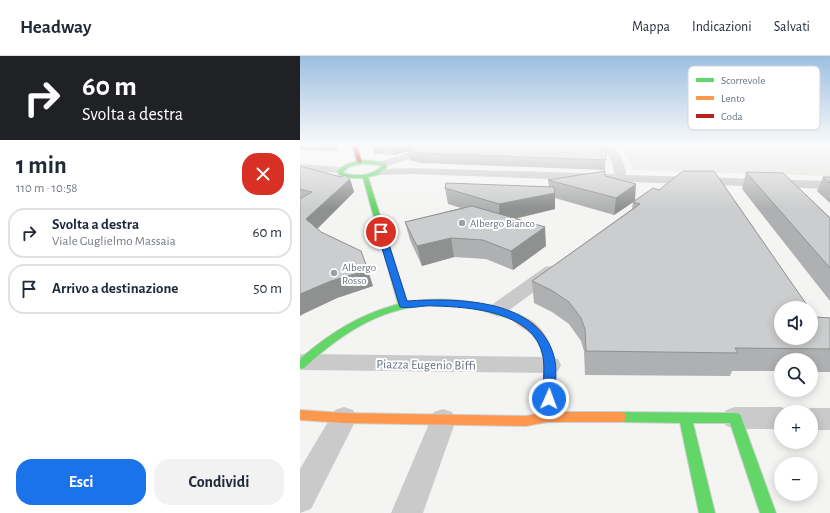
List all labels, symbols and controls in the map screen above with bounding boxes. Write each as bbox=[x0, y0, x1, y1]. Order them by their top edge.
text: Headway bbox=[20, 18, 91, 37]
text: Mappa bbox=[632, 20, 670, 34]
text: Indicazioni bbox=[692, 20, 752, 34]
text: Salvati bbox=[774, 20, 810, 34]
legend bbox=[688, 66, 820, 130]
icon: right bbox=[16, 72, 68, 124]
text: 60 m bbox=[82, 73, 137, 101]
text: Scorrevole bbox=[721, 75, 765, 86]
text: Lento bbox=[721, 93, 745, 104]
text: Svolta a destra bbox=[82, 106, 183, 124]
text: Coda bbox=[721, 111, 743, 122]
button: close bbox=[242, 153, 284, 195]
text: 1 min bbox=[16, 154, 67, 178]
text: 110 m · 10:58 bbox=[16, 182, 78, 195]
pin bbox=[364, 215, 398, 249]
text: Svolta a destra bbox=[52, 217, 139, 232]
marker: Albergo Bianco bbox=[457, 218, 467, 228]
place label: Albergo Bianco bbox=[470, 218, 535, 229]
icon: arrive bbox=[370, 221, 392, 243]
icon: right bbox=[18, 222, 40, 244]
text: 60 m bbox=[253, 225, 282, 240]
text: Viale Guglielmo Massaia bbox=[52, 235, 176, 248]
place label: Albergo Rosso bbox=[342, 262, 376, 286]
marker: Albergo Rosso bbox=[329, 268, 339, 278]
icon: arrive bbox=[18, 278, 40, 300]
text: Arrivo a destinazione bbox=[52, 281, 178, 296]
text: 50 m bbox=[253, 281, 282, 296]
map controls bbox=[774, 301, 818, 501]
button: sound bbox=[774, 301, 818, 345]
button: search bbox=[774, 353, 818, 397]
street label: Piazza Eugenio Biffi bbox=[376, 358, 476, 373]
position arrow bbox=[528, 378, 570, 420]
button: + bbox=[774, 405, 818, 449]
button: − bbox=[774, 457, 818, 501]
button: Esci bbox=[16, 459, 146, 505]
button: Condividi bbox=[154, 459, 284, 505]

